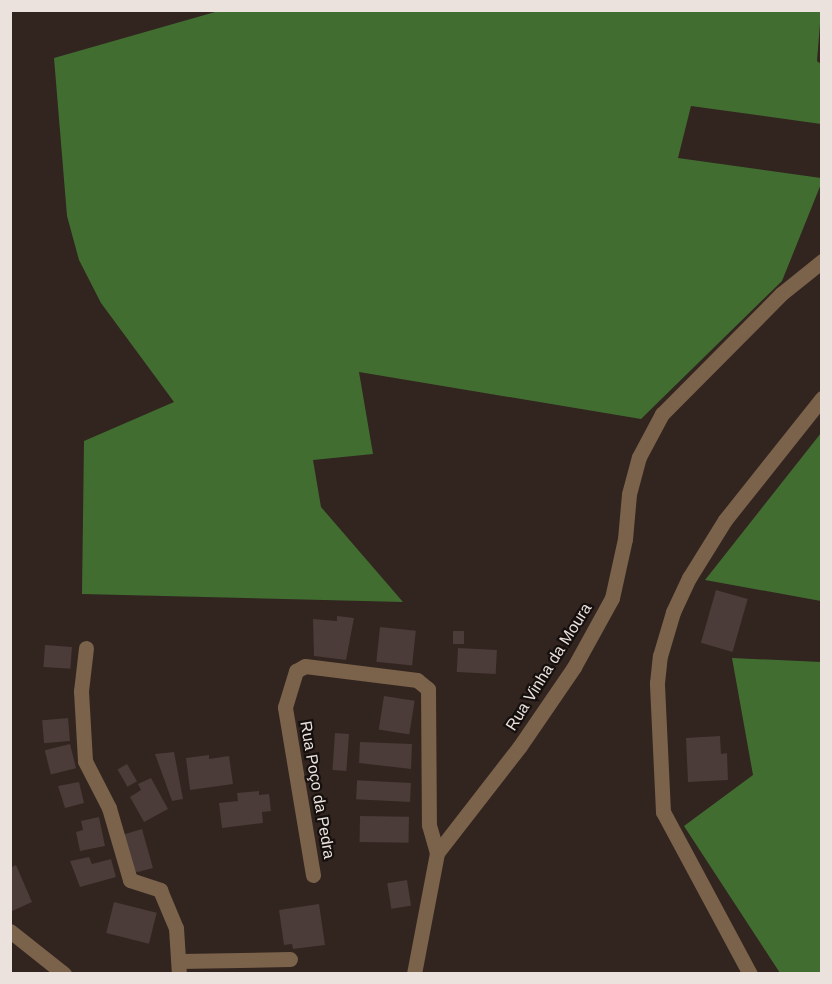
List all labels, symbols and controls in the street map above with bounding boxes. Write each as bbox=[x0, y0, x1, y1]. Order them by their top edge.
street label: Rua Vinha da Moura bbox=[502, 600, 596, 734]
street label: Rua Poço da Pedra bbox=[295, 720, 339, 860]

